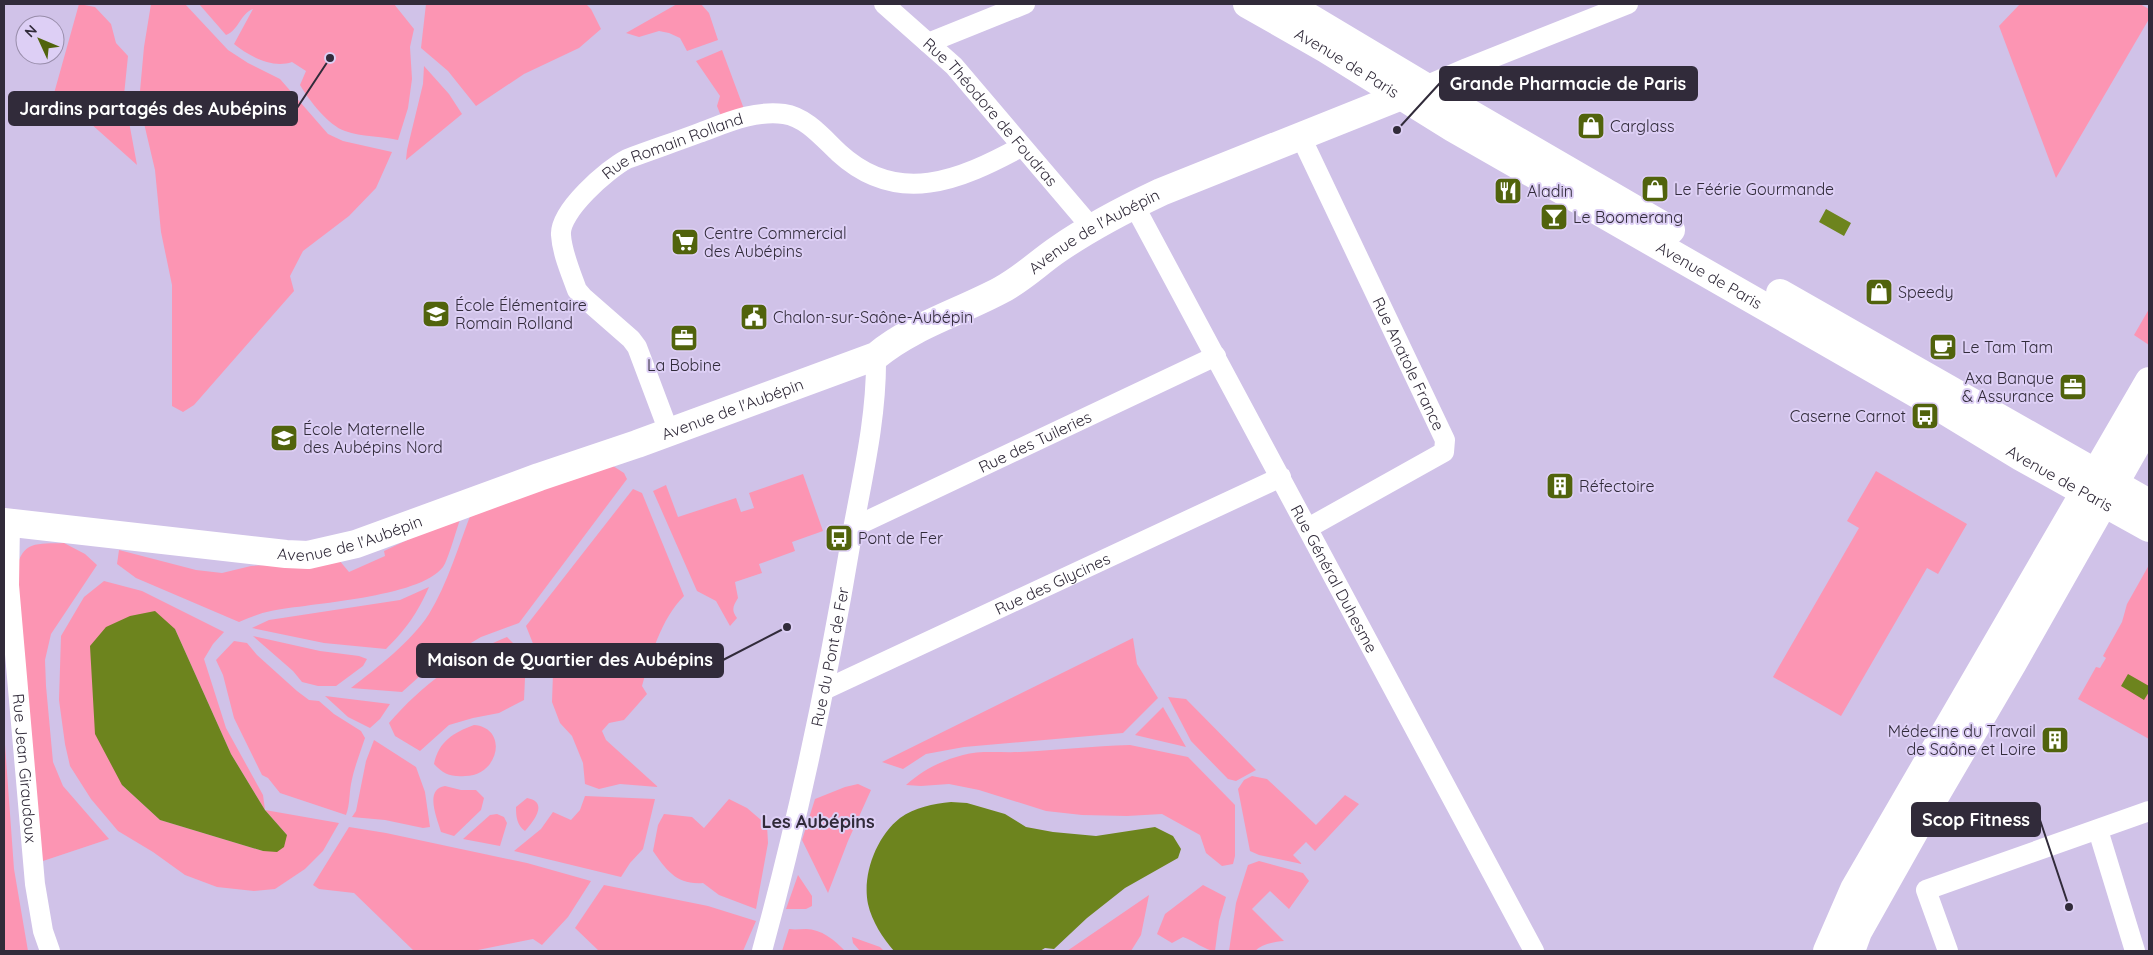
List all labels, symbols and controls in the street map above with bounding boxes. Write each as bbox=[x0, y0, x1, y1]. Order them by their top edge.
north arrow bbox=[15, 15, 65, 65]
text: N bbox=[21, 21, 41, 41]
street label: Avenue de Paris bbox=[1291, 23, 1403, 102]
street label: Rue Théodore de Foudras bbox=[919, 33, 1062, 190]
callout: Grande Pharmacie de Paris bbox=[1440, 67, 1697, 100]
text: Grande Pharmacie de Paris bbox=[1450, 72, 1687, 95]
callout: Jardins partagés des Aubépins bbox=[9, 92, 297, 125]
text: Jardins partagés des Aubépins bbox=[19, 97, 287, 120]
street label: Rue Romain Rolland bbox=[597, 108, 745, 183]
shop icon: Carglass bbox=[1576, 111, 1606, 141]
place label: Carglass bbox=[1610, 116, 1674, 136]
shop icon: Le Féérie Gourmande bbox=[1640, 174, 1670, 204]
restaurant icon: Aladin bbox=[1493, 176, 1523, 206]
place label: Le Féérie Gourmande bbox=[1674, 179, 1834, 199]
place label: Aladin bbox=[1527, 181, 1573, 201]
street label: Avenue de l'Aubépin bbox=[1024, 184, 1162, 278]
bar icon: Le Boomerang bbox=[1539, 202, 1569, 232]
place label: Le Boomerang bbox=[1573, 207, 1683, 227]
place label: Centre Commercial des Aubépins bbox=[704, 223, 847, 261]
supermarket icon: Centre Commercial des Aubépins bbox=[670, 227, 700, 257]
street label: Avenue de Paris bbox=[1653, 237, 1766, 313]
shop icon: Speedy bbox=[1864, 277, 1894, 307]
place label: Speedy bbox=[1898, 282, 1954, 302]
street label: Rue Anatole France bbox=[1368, 294, 1449, 434]
place label: École Élémentaire Romain Rolland bbox=[455, 295, 587, 333]
school or university icon: École Élémentaire Romain Rolland bbox=[421, 299, 451, 329]
public building icon: Chalon-sur-Saône-Aubépin bbox=[739, 302, 769, 332]
place label: Chalon-sur-Saône-Aubépin bbox=[773, 307, 973, 327]
office icon: La Bobine bbox=[669, 323, 699, 353]
cafe icon: Le Tam Tam bbox=[1928, 332, 1958, 362]
place label: Le Tam Tam bbox=[1962, 337, 2053, 357]
place label: La Bobine bbox=[647, 355, 721, 375]
place label: Axa Banque & Assurance bbox=[1962, 368, 2054, 406]
office icon: Axa Banque & Assurance bbox=[2058, 372, 2088, 402]
street label: Avenue de l'Aubépin bbox=[659, 374, 806, 444]
bus stop icon: Caserne Carnot bbox=[1910, 401, 1940, 431]
street label: Rue des Tuileries bbox=[975, 406, 1095, 477]
place label: Caserne Carnot bbox=[1790, 406, 1906, 426]
place label: École Maternelle des Aubépins Nord bbox=[303, 419, 443, 457]
school or university icon: École Maternelle des Aubépins Nord bbox=[269, 423, 299, 453]
street label: Avenue de Paris bbox=[2003, 441, 2116, 516]
building icon: Réfectoire bbox=[1545, 471, 1575, 501]
place label: Réfectoire bbox=[1579, 476, 1654, 496]
street label: Rue Général Duhesme bbox=[1287, 501, 1382, 656]
street label: Avenue de l'Aubépin bbox=[276, 511, 425, 565]
bus stop icon: Pont de Fer bbox=[824, 523, 854, 553]
place label: Pont de Fer bbox=[858, 528, 943, 548]
street label: Rue des Glycines bbox=[992, 548, 1113, 619]
street label: Rue du Pont de Fer bbox=[806, 585, 853, 728]
callout: Maison de Quartier des Aubépins bbox=[417, 644, 723, 677]
text: Maison de Quartier des Aubépins bbox=[427, 648, 713, 671]
street label: Rue Jean Giraudoux bbox=[8, 693, 41, 844]
place label: Médecine du Travail de Saône et Loire bbox=[1888, 721, 2036, 759]
building icon: Médecine du Travail de Saône et Loire bbox=[2040, 725, 2070, 755]
callout: Scop Fitness bbox=[1912, 803, 2040, 836]
text: Scop Fitness bbox=[1922, 808, 2030, 831]
district label: Les Aubépins bbox=[761, 810, 875, 833]

